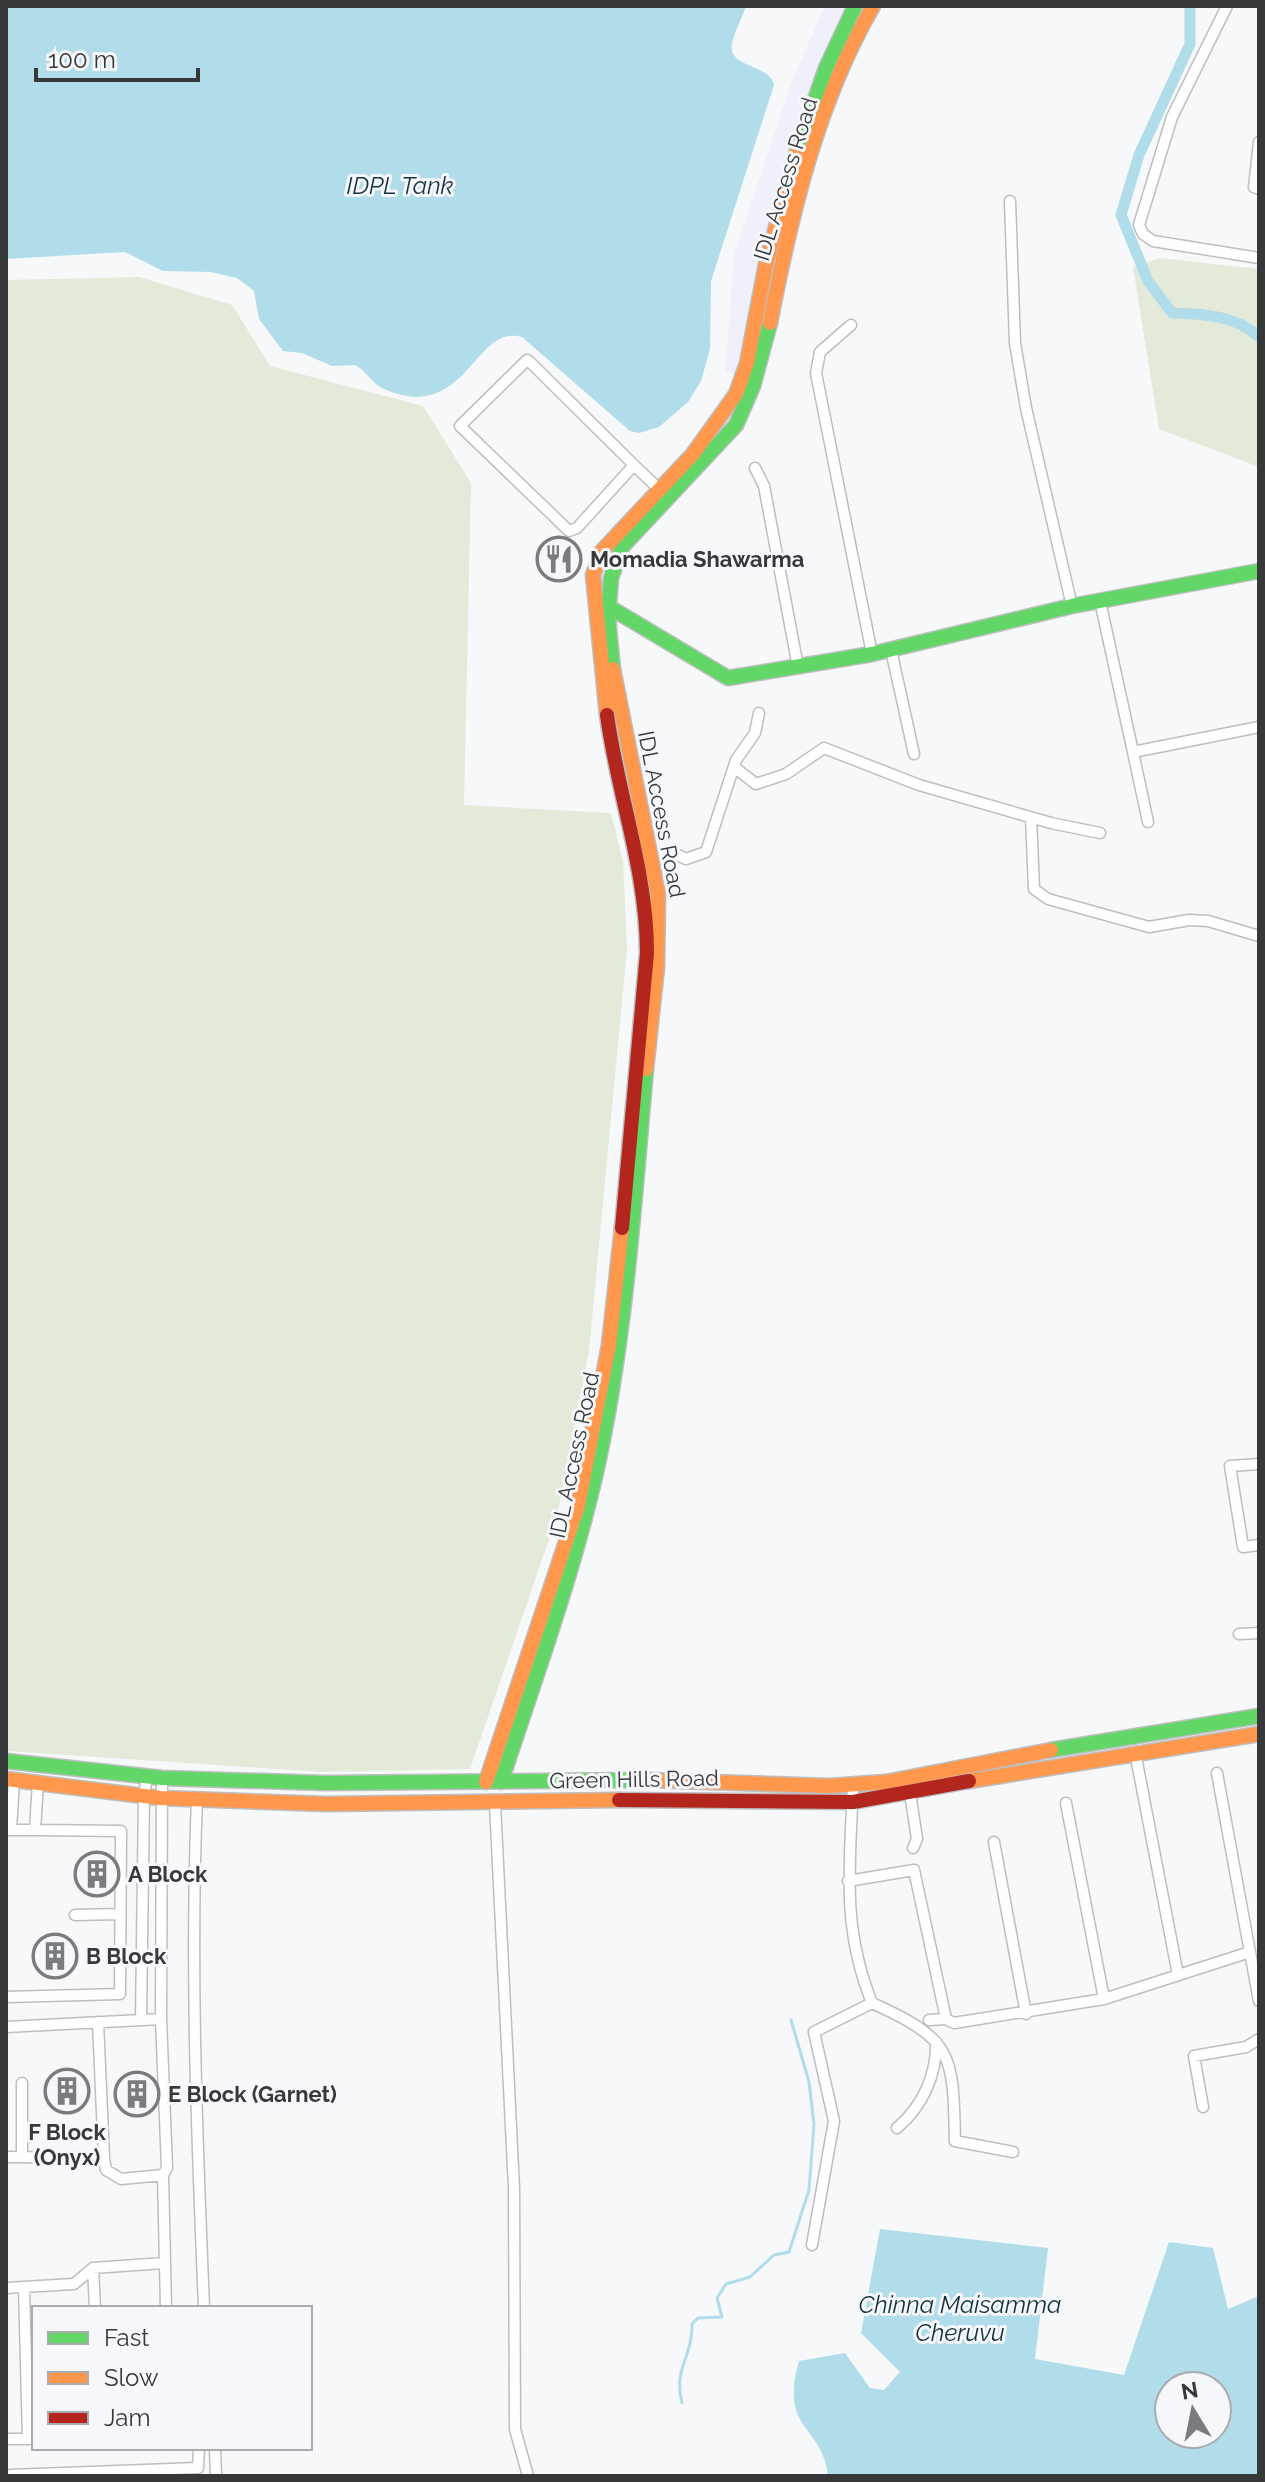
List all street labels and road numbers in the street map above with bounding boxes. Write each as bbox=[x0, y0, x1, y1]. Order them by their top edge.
street label: IDL Access Road bbox=[748, 94, 822, 264]
street label: IDL Access Road bbox=[633, 728, 691, 900]
street label: IDL Access Road bbox=[544, 1369, 604, 1541]
street label: Green Hills Road bbox=[549, 1765, 719, 1793]

